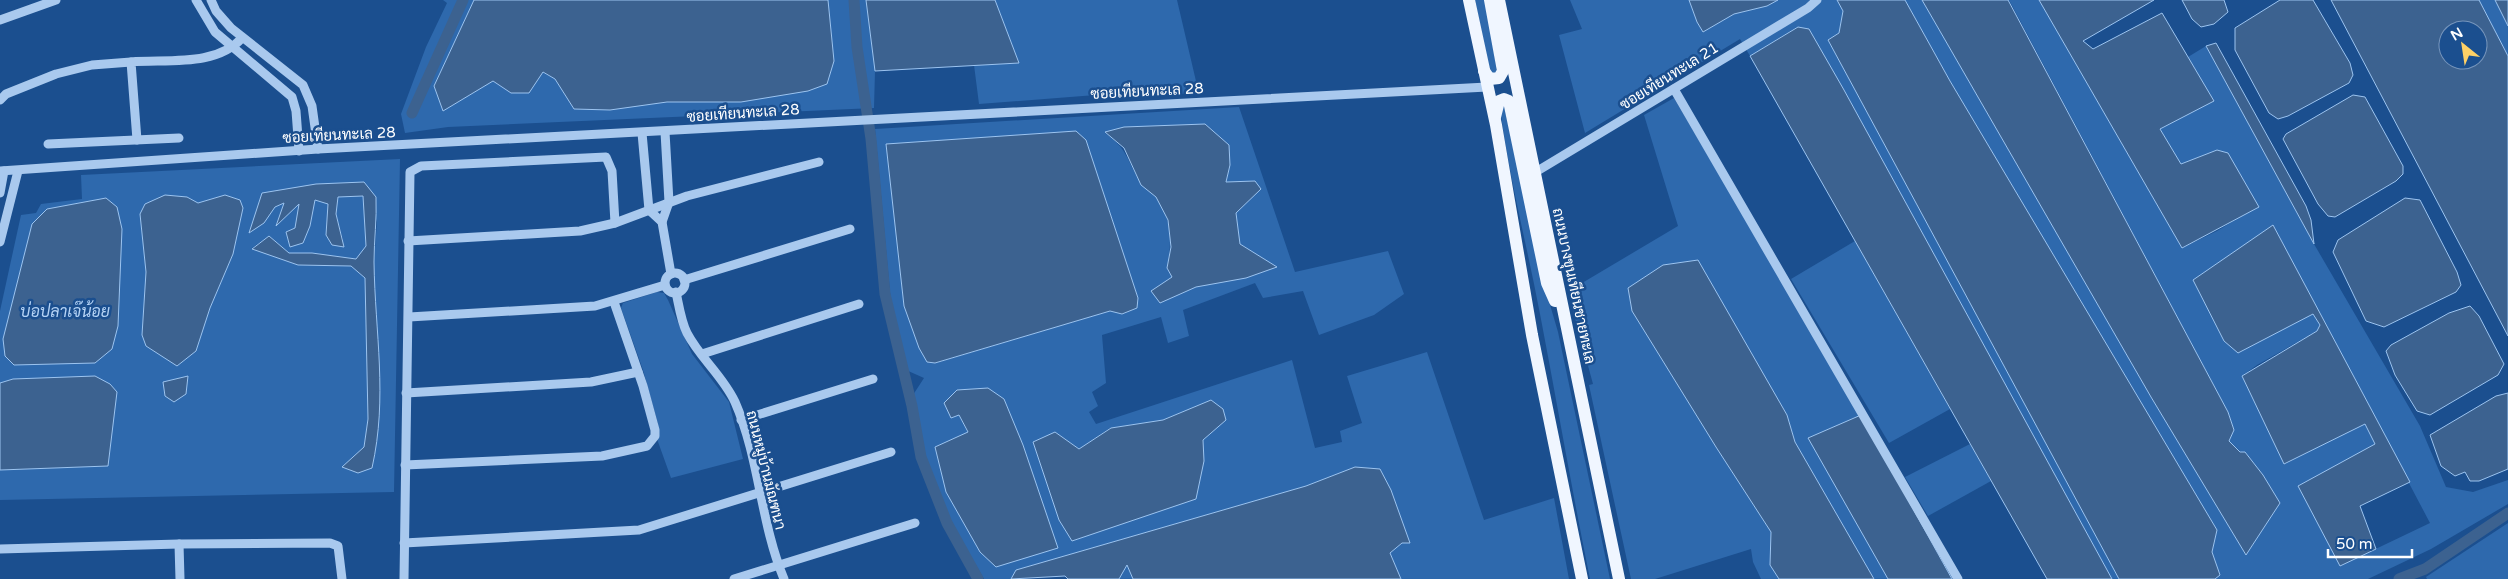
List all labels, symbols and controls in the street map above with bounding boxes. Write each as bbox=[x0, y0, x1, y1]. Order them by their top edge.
north arrow bbox=[2438, 20, 2488, 70]
text: N bbox=[2448, 24, 2466, 44]
street label: ซอยเทียนทะเล 21 bbox=[1616, 38, 1722, 114]
street label: ซอยเทียนทะเล 28 bbox=[1090, 78, 1204, 103]
street label: ซอยเทียนทะเล 28 bbox=[686, 99, 800, 126]
street label: ซอยเทียนทะเล 28 bbox=[282, 122, 396, 147]
street label: ถนนบางขุนเทียนชายทะเล bbox=[1547, 206, 1600, 366]
water label: บ่อปลาเจ๊น้อย bbox=[20, 300, 110, 322]
street label: ถนนหมู่บ้านมัณฑนา bbox=[742, 408, 790, 532]
scale bar bbox=[2328, 526, 2412, 558]
text: 50 m bbox=[2336, 535, 2373, 553]

